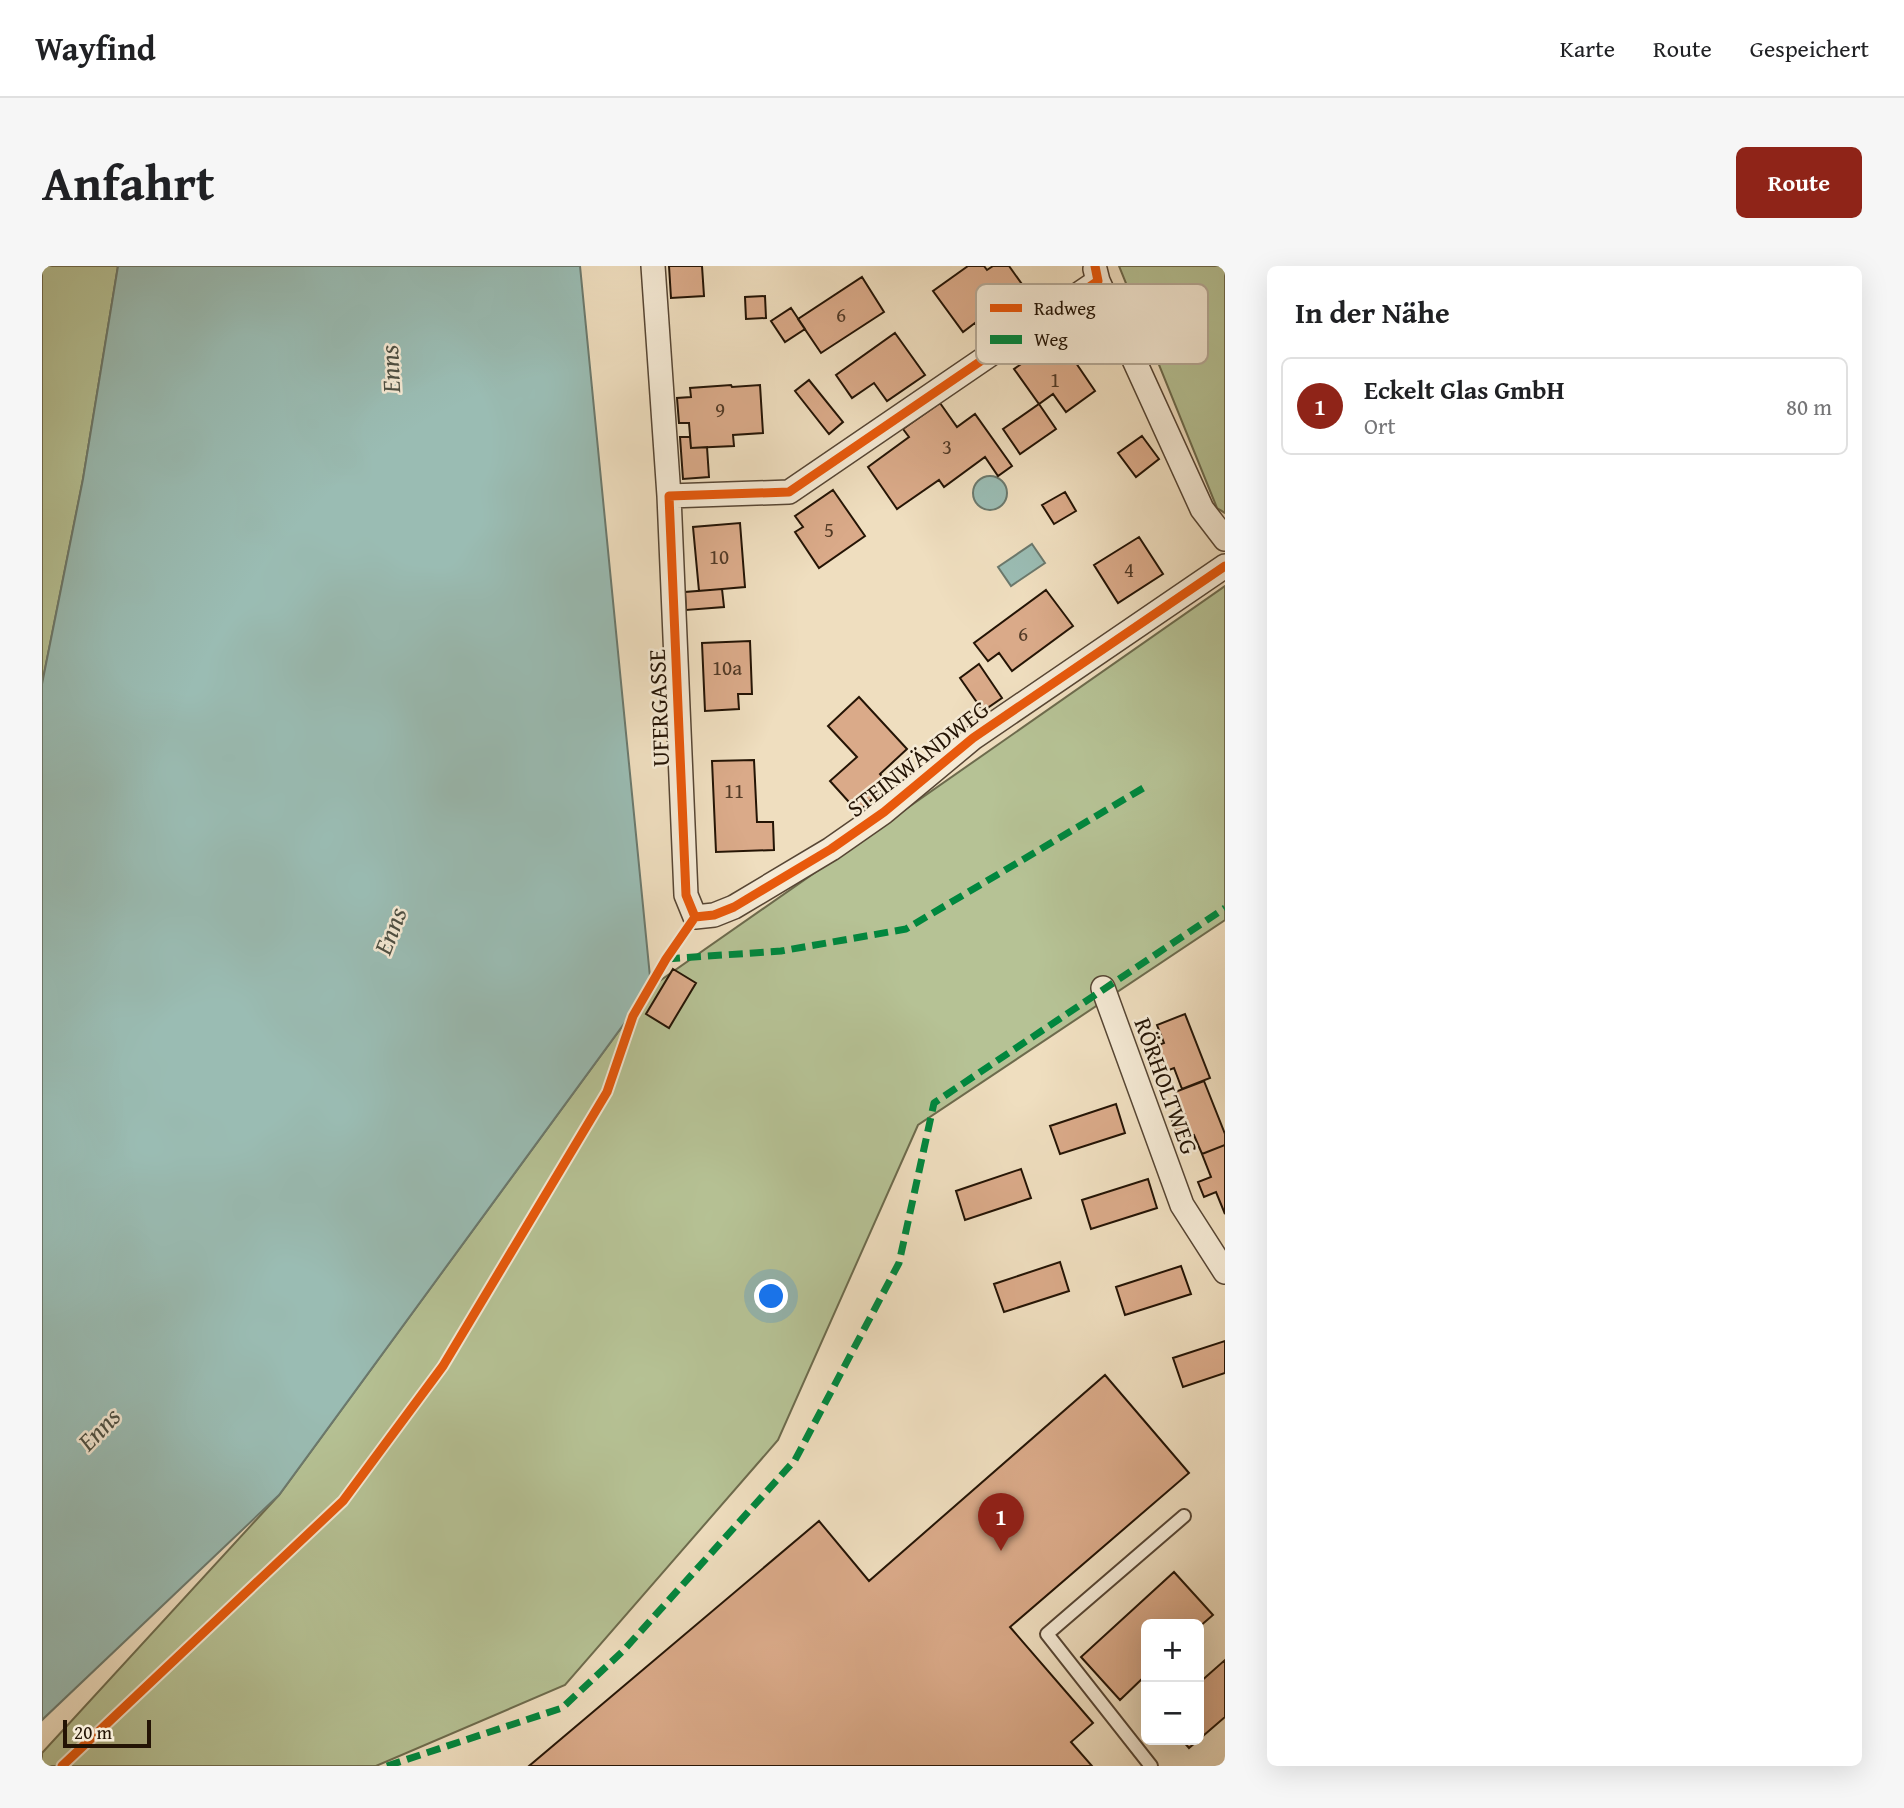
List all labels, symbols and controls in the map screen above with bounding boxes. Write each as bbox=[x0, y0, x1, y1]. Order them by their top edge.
text: Wayfind bbox=[35, 24, 156, 72]
text: Karte bbox=[1560, 31, 1615, 66]
text: Route bbox=[1653, 31, 1712, 66]
text: Gespeichert bbox=[1750, 31, 1869, 66]
text: Anfahrt bbox=[42, 146, 215, 218]
button: Route bbox=[1736, 147, 1862, 218]
legend bbox=[976, 284, 1208, 364]
text: In der Nähe bbox=[1295, 290, 1450, 334]
text: Radweg bbox=[1034, 294, 1096, 322]
house number: 6 bbox=[836, 299, 846, 330]
text: Weg bbox=[1034, 325, 1068, 353]
water label: Enns bbox=[369, 343, 410, 395]
house number: 1 bbox=[1050, 364, 1060, 395]
text: Eckelt Glas GmbH bbox=[1364, 370, 1565, 409]
text: 1 bbox=[1314, 390, 1326, 423]
text: 80 m bbox=[1786, 390, 1832, 423]
house number: 9 bbox=[715, 394, 725, 425]
text: Ort bbox=[1364, 409, 1396, 442]
house number: 3 bbox=[942, 431, 952, 462]
house number: 5 bbox=[824, 514, 834, 545]
house number: 10 bbox=[709, 541, 729, 572]
house number: 4 bbox=[1124, 554, 1134, 585]
house number: 6 bbox=[1018, 618, 1028, 649]
street label: UFERGASSE bbox=[639, 649, 678, 767]
house number: 10a bbox=[712, 652, 742, 683]
street label: STEINWÄNDWEG bbox=[839, 692, 996, 825]
house number: 11 bbox=[724, 775, 744, 806]
water label: Enns bbox=[362, 901, 417, 961]
street label: RÖRHOLTWEG bbox=[1126, 1013, 1207, 1159]
your location bbox=[754, 1279, 788, 1313]
water label: Enns bbox=[67, 1397, 130, 1460]
pin: 1 bbox=[978, 1493, 1024, 1551]
map controls bbox=[1141, 1619, 1204, 1745]
button: + bbox=[1141, 1619, 1204, 1682]
button: − bbox=[1141, 1682, 1204, 1745]
scale bar bbox=[63, 1717, 150, 1749]
text: 20 m bbox=[74, 1718, 112, 1746]

